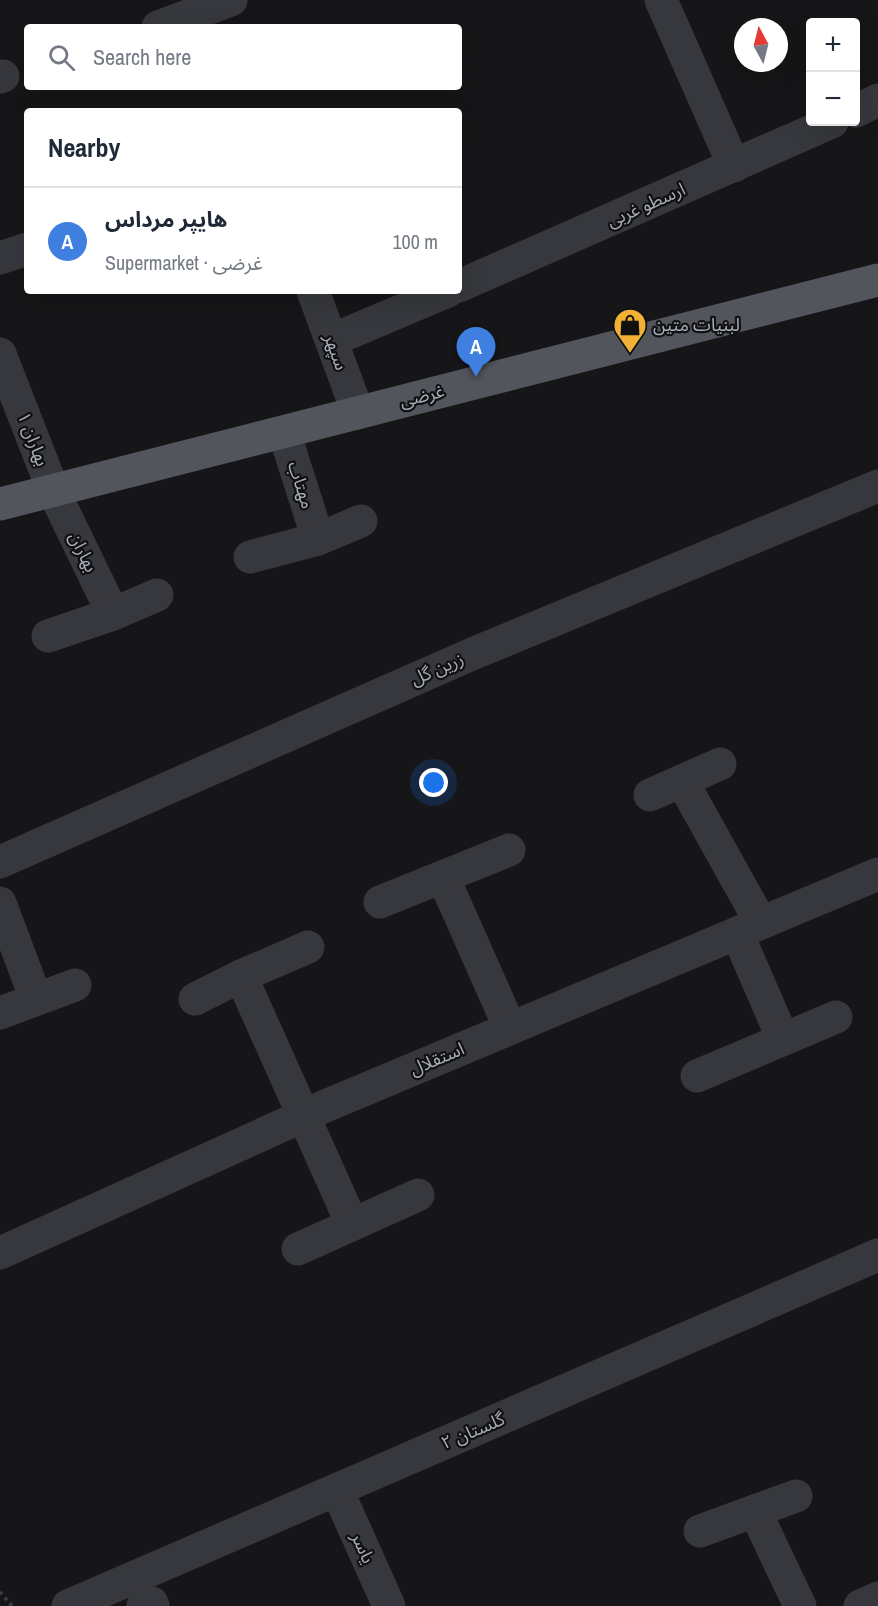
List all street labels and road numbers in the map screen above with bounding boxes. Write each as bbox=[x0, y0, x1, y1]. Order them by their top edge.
street label: ارسطو غربی bbox=[603, 176, 689, 233]
street label: سپهر bbox=[318, 329, 355, 374]
street label: غرضی bbox=[397, 378, 447, 413]
street label: بهاران ۱ bbox=[12, 408, 55, 470]
street label: مهتاب bbox=[282, 458, 321, 512]
street label: بهاران bbox=[63, 527, 104, 576]
street label: زرین گل bbox=[406, 646, 467, 691]
street label: استقلال bbox=[406, 1036, 468, 1081]
street label: گلستان ۲ bbox=[437, 1406, 509, 1455]
street label: یاسر bbox=[345, 1527, 381, 1567]

